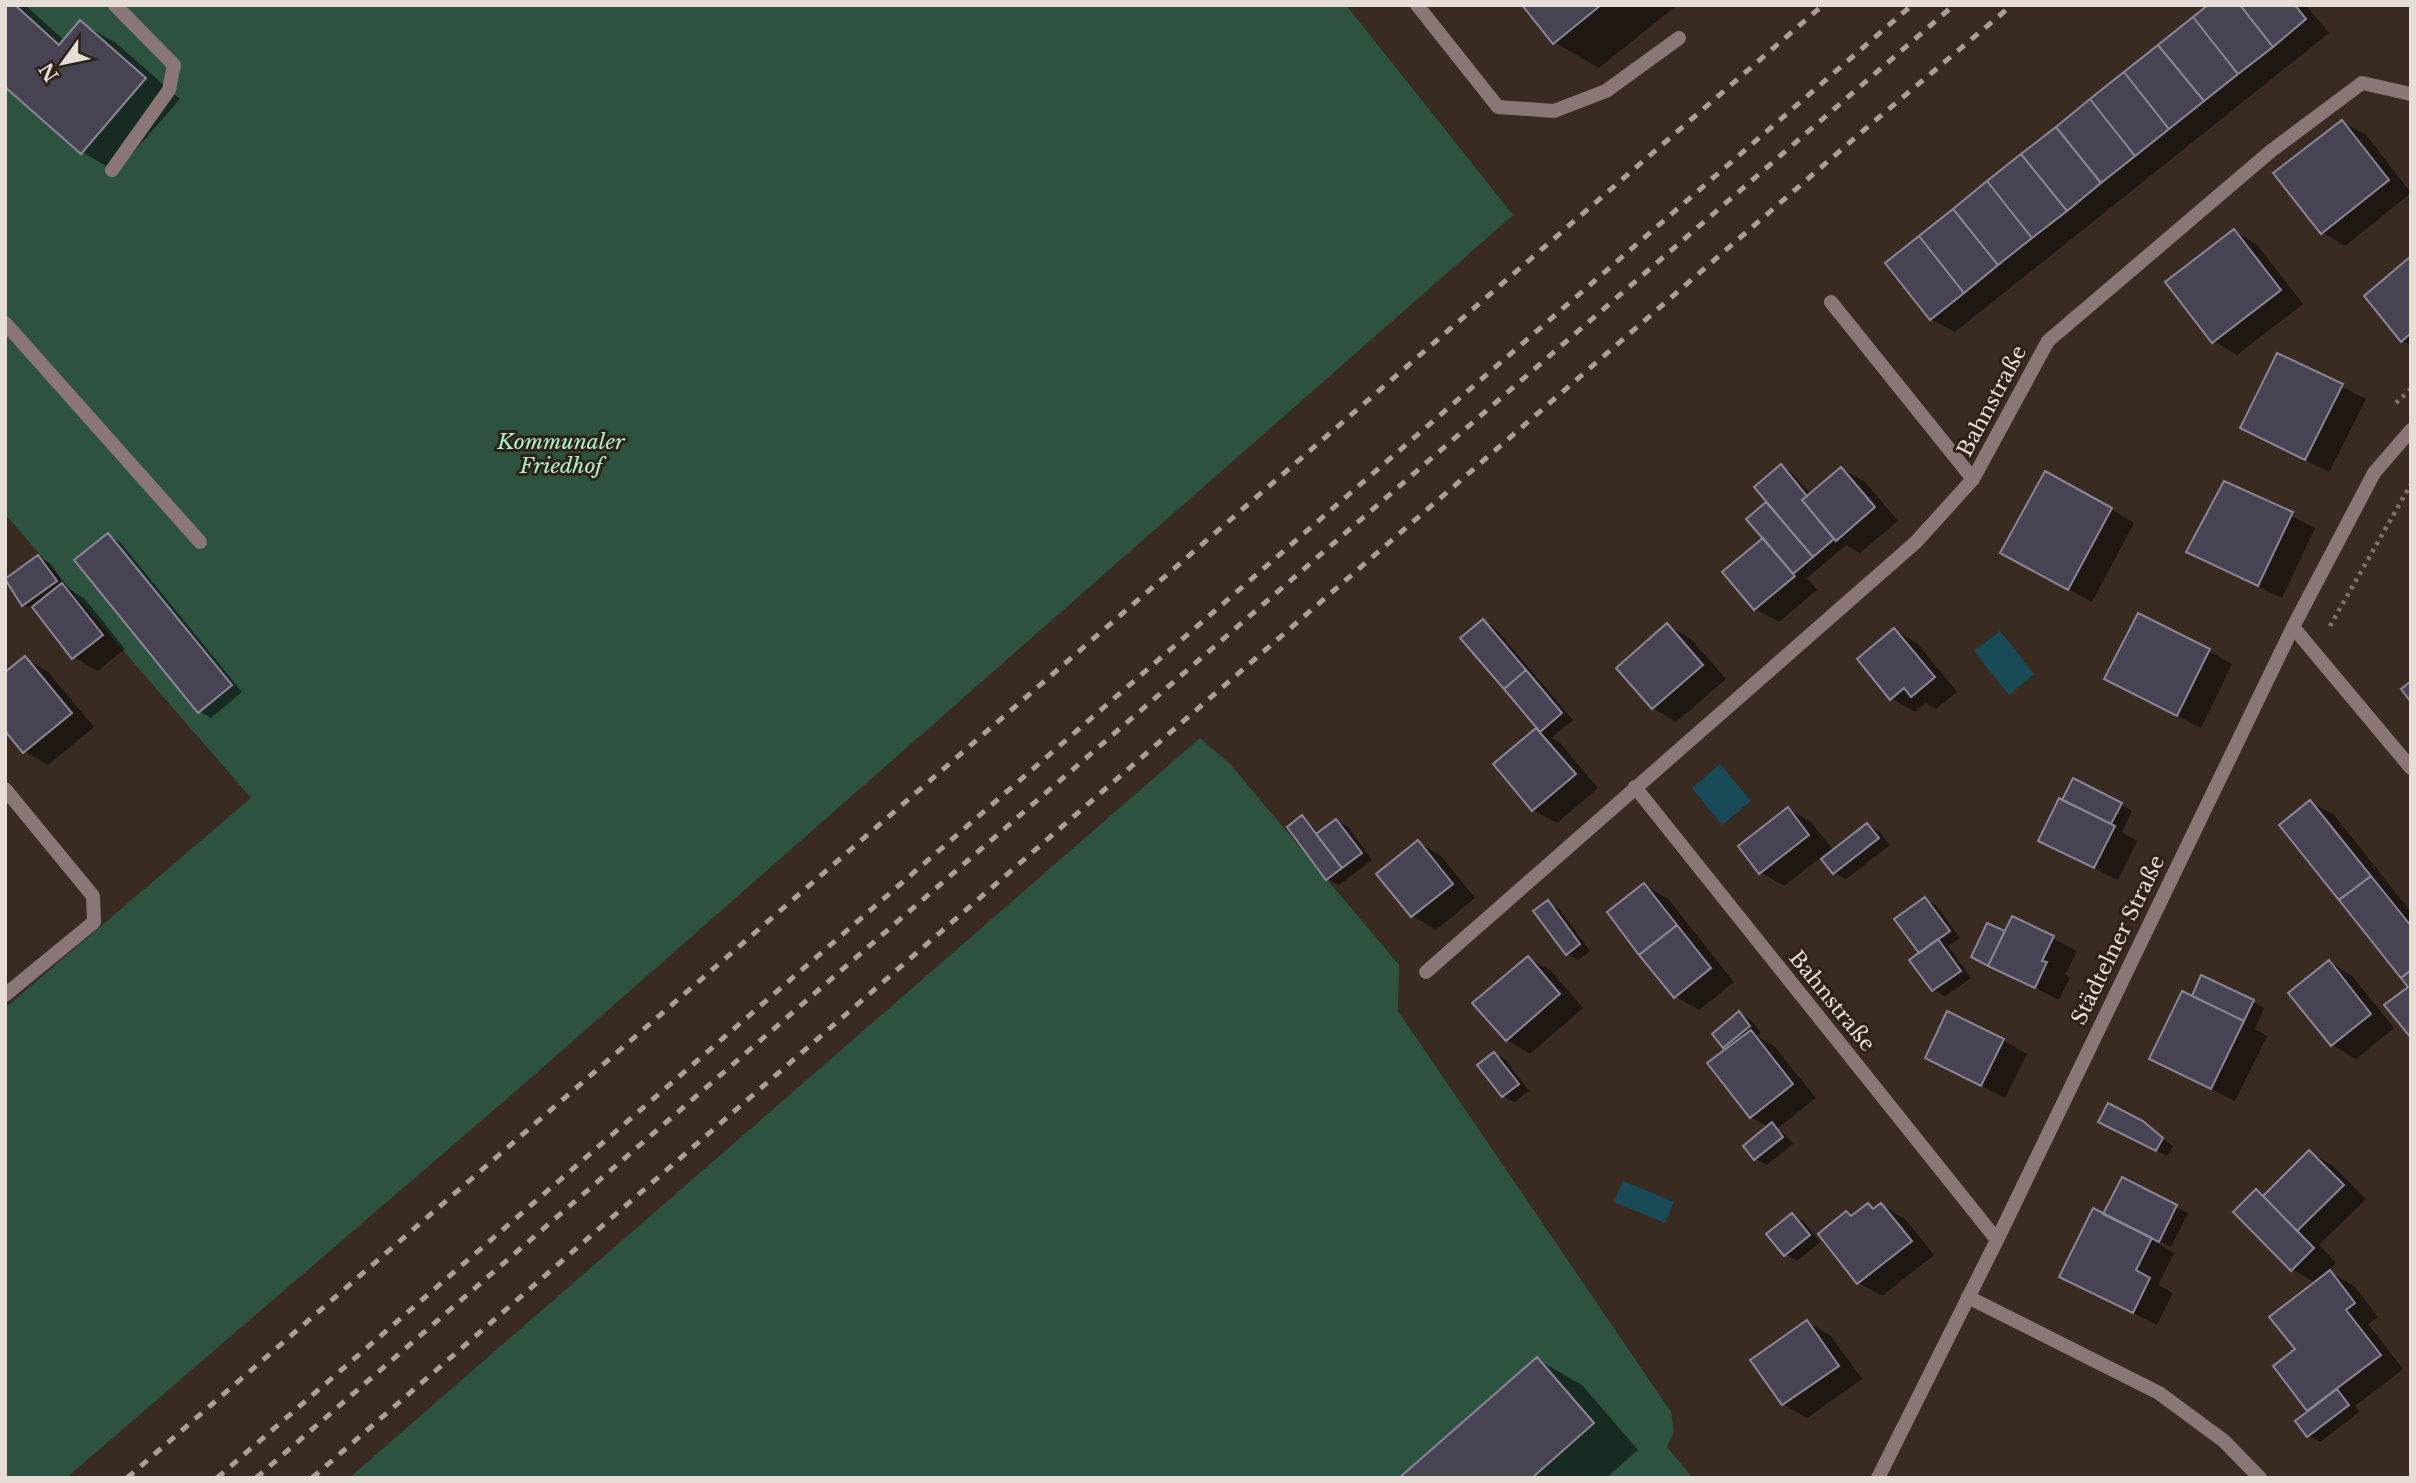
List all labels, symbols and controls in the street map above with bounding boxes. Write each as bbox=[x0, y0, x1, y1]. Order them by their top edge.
north arrow bbox=[28, 28, 98, 98]
text: N bbox=[35, 58, 64, 86]
street label: Bahnstraße bbox=[1952, 341, 2032, 461]
park label: Kommunaler Friedhof bbox=[496, 429, 626, 479]
street label: Städtelner Straße bbox=[2066, 851, 2170, 1029]
street label: Bahnstraße bbox=[1783, 945, 1881, 1057]

